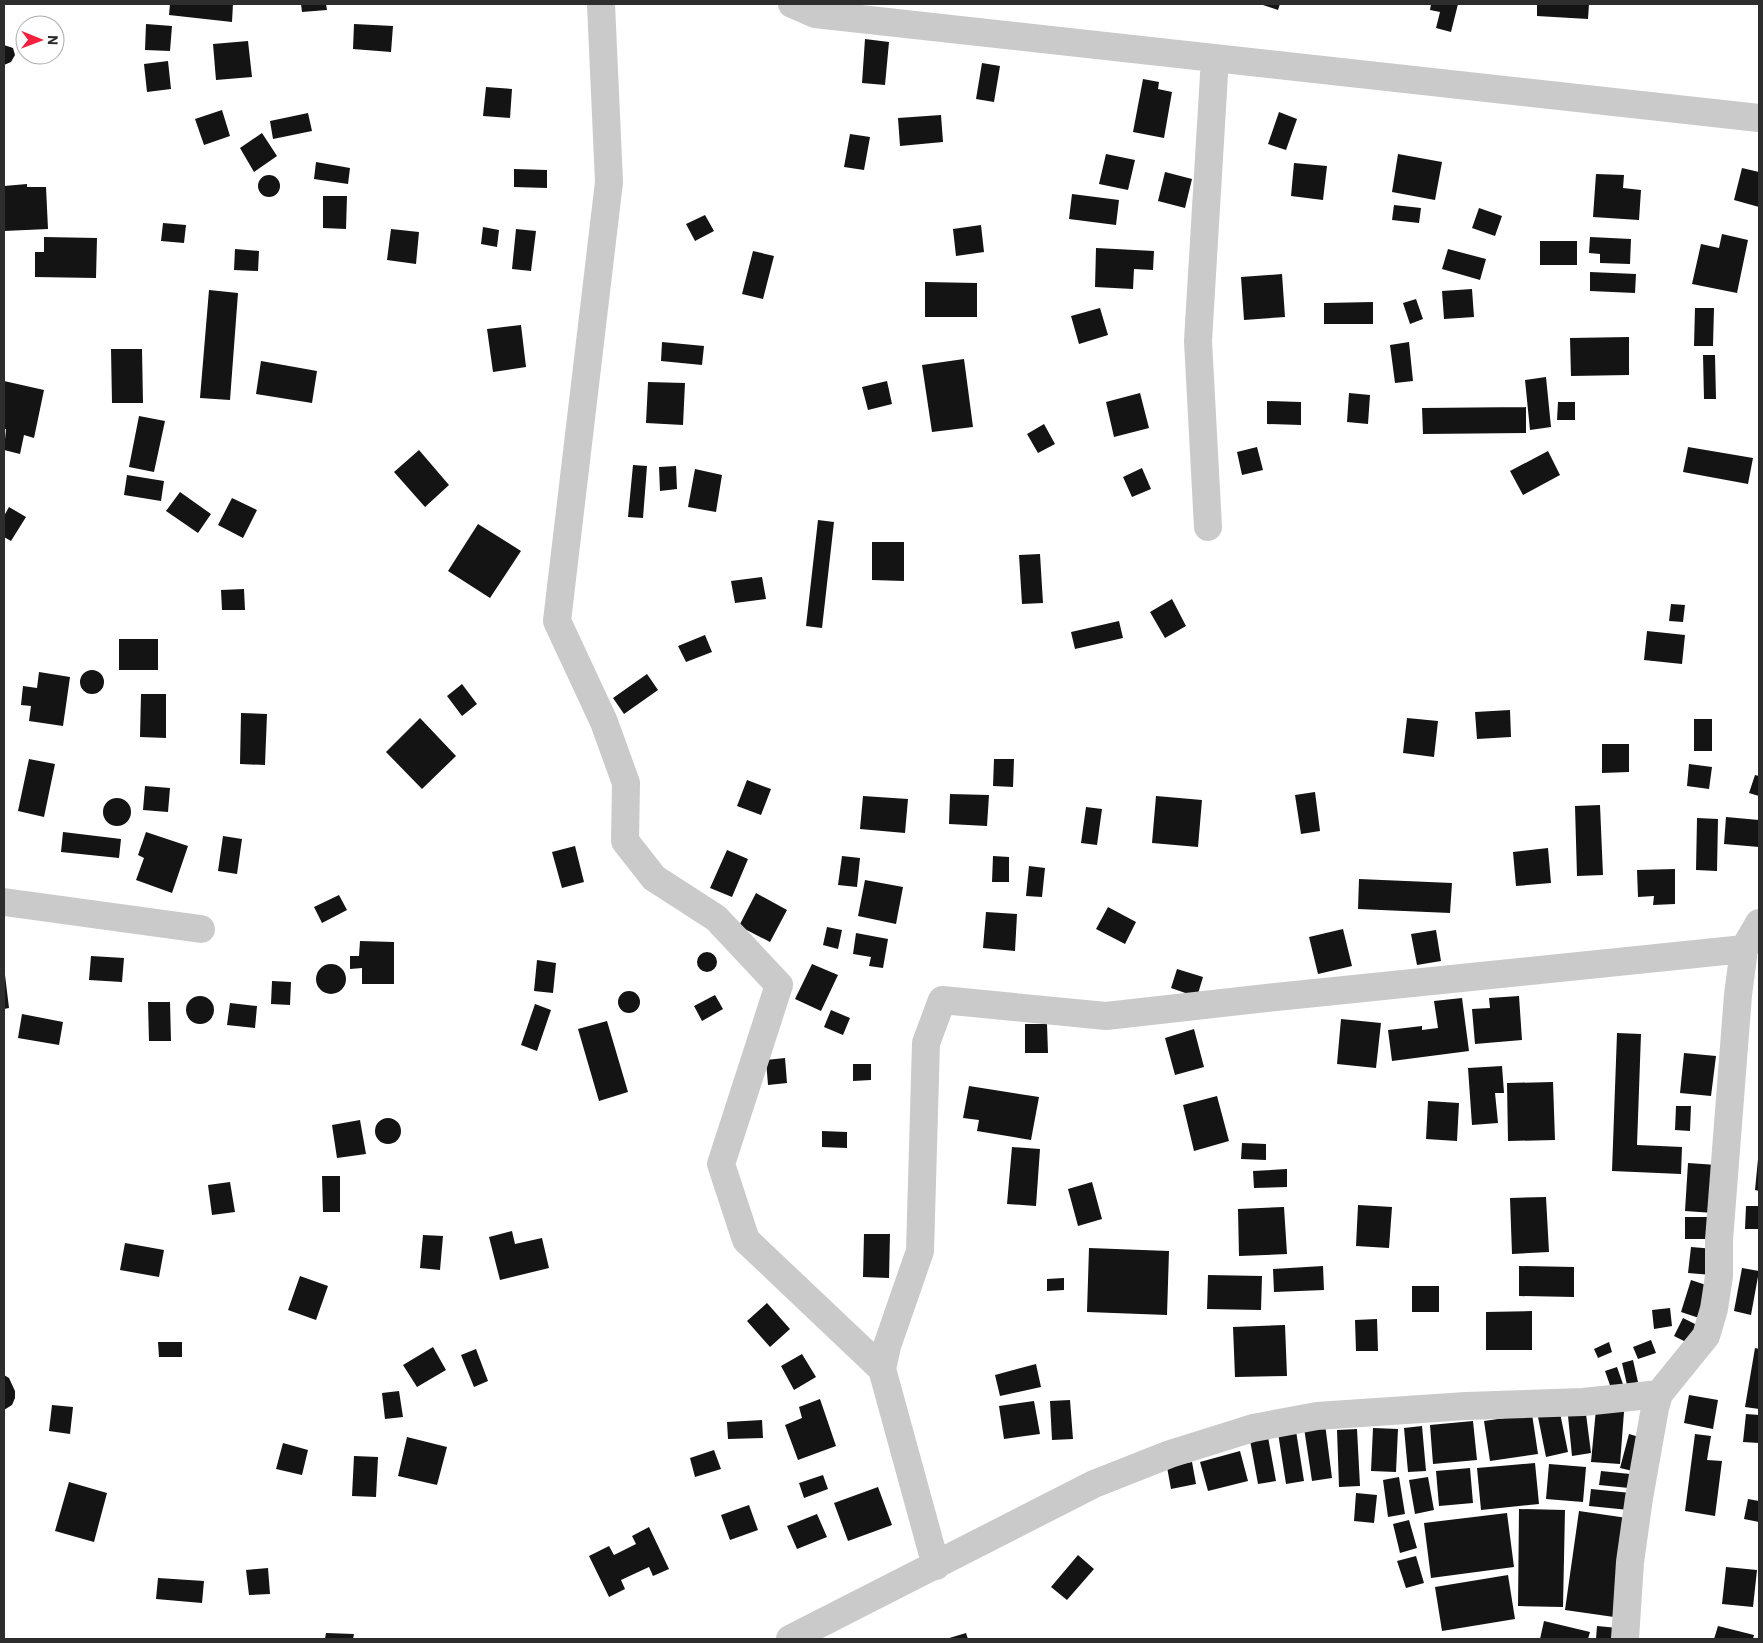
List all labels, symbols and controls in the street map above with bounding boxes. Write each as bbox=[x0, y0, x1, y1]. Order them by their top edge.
north arrow bbox=[15, 15, 65, 65]
text: N bbox=[44, 35, 62, 45]

